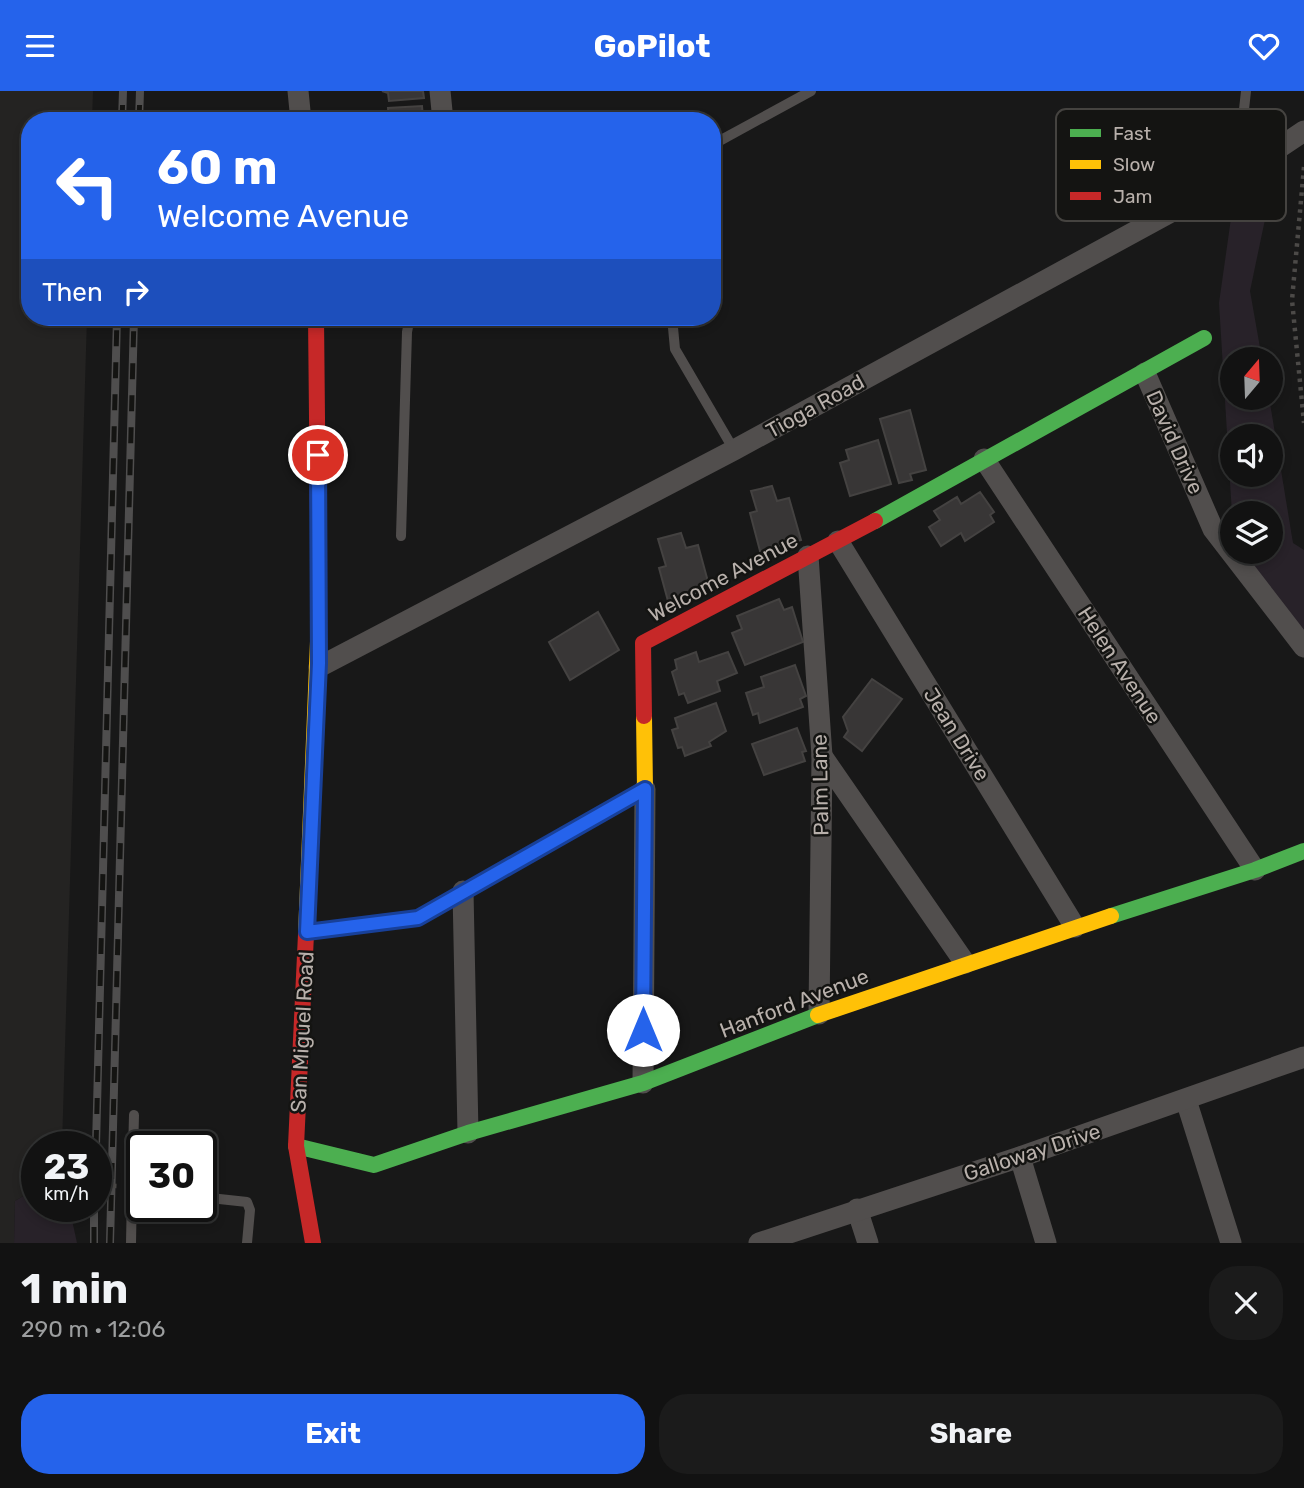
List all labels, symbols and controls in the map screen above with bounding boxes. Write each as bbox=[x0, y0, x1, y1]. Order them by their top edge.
icon: menu bbox=[21, 27, 59, 65]
text: GoPilot bbox=[594, 27, 710, 65]
icon: heart bbox=[1245, 27, 1283, 65]
legend bbox=[1056, 109, 1286, 221]
text: Fast bbox=[1113, 122, 1152, 145]
text: 60 m bbox=[157, 138, 278, 196]
icon: left bbox=[42, 140, 133, 231]
text: Slow bbox=[1113, 153, 1155, 176]
text: Jam bbox=[1113, 185, 1152, 208]
text: Welcome Avenue bbox=[157, 197, 409, 235]
icon: right bbox=[117, 273, 155, 311]
text: Then bbox=[42, 277, 103, 308]
north arrow bbox=[1220, 347, 1283, 409]
map controls bbox=[1220, 347, 1283, 564]
street label: Tioga Road bbox=[762, 369, 868, 443]
street label: David Drive bbox=[1141, 386, 1209, 498]
button: sound bbox=[1220, 424, 1283, 487]
pin bbox=[288, 425, 348, 485]
icon: arrive bbox=[299, 436, 337, 474]
button: layers bbox=[1220, 501, 1283, 564]
street label: Welcome Avenue bbox=[644, 527, 802, 627]
street label: Helen Avenue bbox=[1073, 602, 1167, 728]
street label: Jean Drive bbox=[919, 683, 995, 785]
street label: Palm Lane bbox=[807, 734, 833, 836]
street label: San Miguel Road bbox=[285, 951, 319, 1113]
street label: Hanford Avenue bbox=[716, 963, 872, 1043]
position arrow bbox=[606, 993, 680, 1067]
street label: Galloway Drive bbox=[960, 1118, 1104, 1186]
speed limit sign: 30 bbox=[126, 1131, 217, 1222]
text: 23 bbox=[44, 1146, 89, 1188]
text: km/h bbox=[44, 1183, 89, 1205]
text: 1 min bbox=[21, 1264, 128, 1314]
button: close bbox=[1209, 1266, 1283, 1340]
text: 290 m · 12:06 bbox=[21, 1315, 165, 1343]
button: Exit bbox=[21, 1394, 645, 1474]
button: Share bbox=[659, 1394, 1283, 1474]

